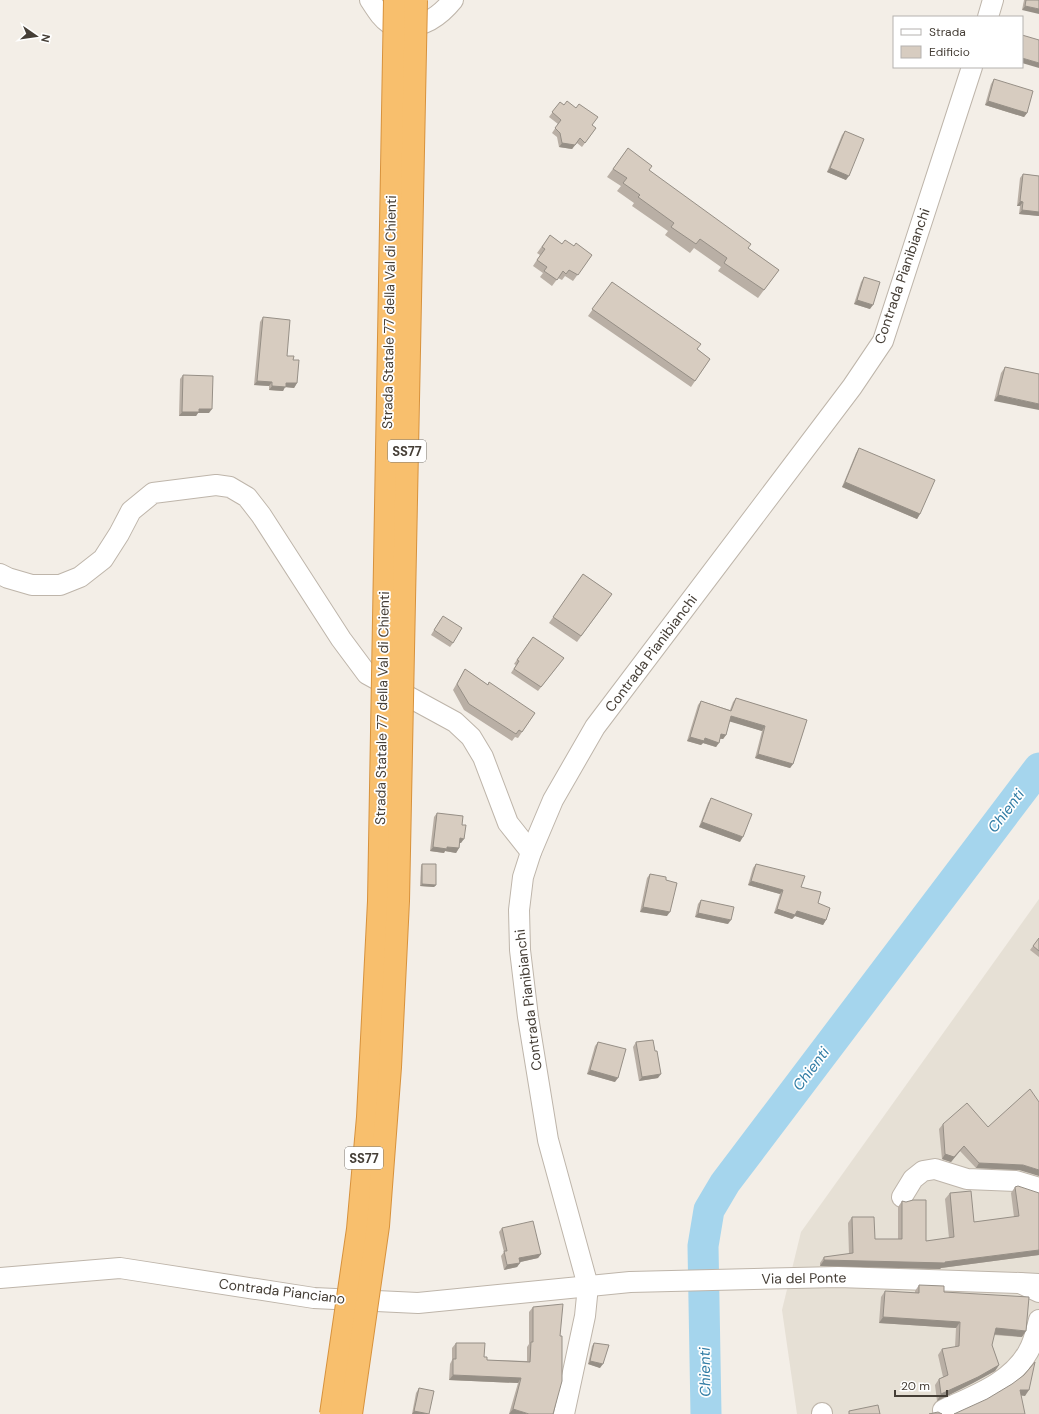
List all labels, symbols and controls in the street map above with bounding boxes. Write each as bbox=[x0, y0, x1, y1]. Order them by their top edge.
north arrow bbox=[16, 16, 56, 56]
legend bbox=[893, 16, 1023, 68]
text: Strada bbox=[929, 24, 966, 40]
text: N bbox=[38, 33, 53, 44]
text: Edificio bbox=[929, 44, 970, 60]
street label: Strada Statale 77 della Val di Chienti bbox=[378, 195, 400, 429]
street label: Contrada Pianibianchi bbox=[870, 206, 934, 346]
road number: SS77 bbox=[388, 440, 426, 462]
street label: Strada Statale 77 della Val di Chienti bbox=[371, 591, 393, 825]
street label: Contrada Pianibianchi bbox=[601, 591, 701, 715]
water label: Chienti bbox=[983, 785, 1029, 837]
street label: Contrada Pianibianchi bbox=[510, 928, 546, 1072]
water label: Chienti bbox=[788, 1043, 834, 1095]
road number: SS77 bbox=[345, 1147, 383, 1169]
street label: Via del Ponte bbox=[761, 1268, 847, 1288]
street label: Contrada Pianciano bbox=[218, 1274, 346, 1308]
water label: Chienti bbox=[695, 1347, 715, 1397]
scale bar bbox=[895, 1372, 947, 1398]
text: 20 m bbox=[901, 1378, 930, 1394]

